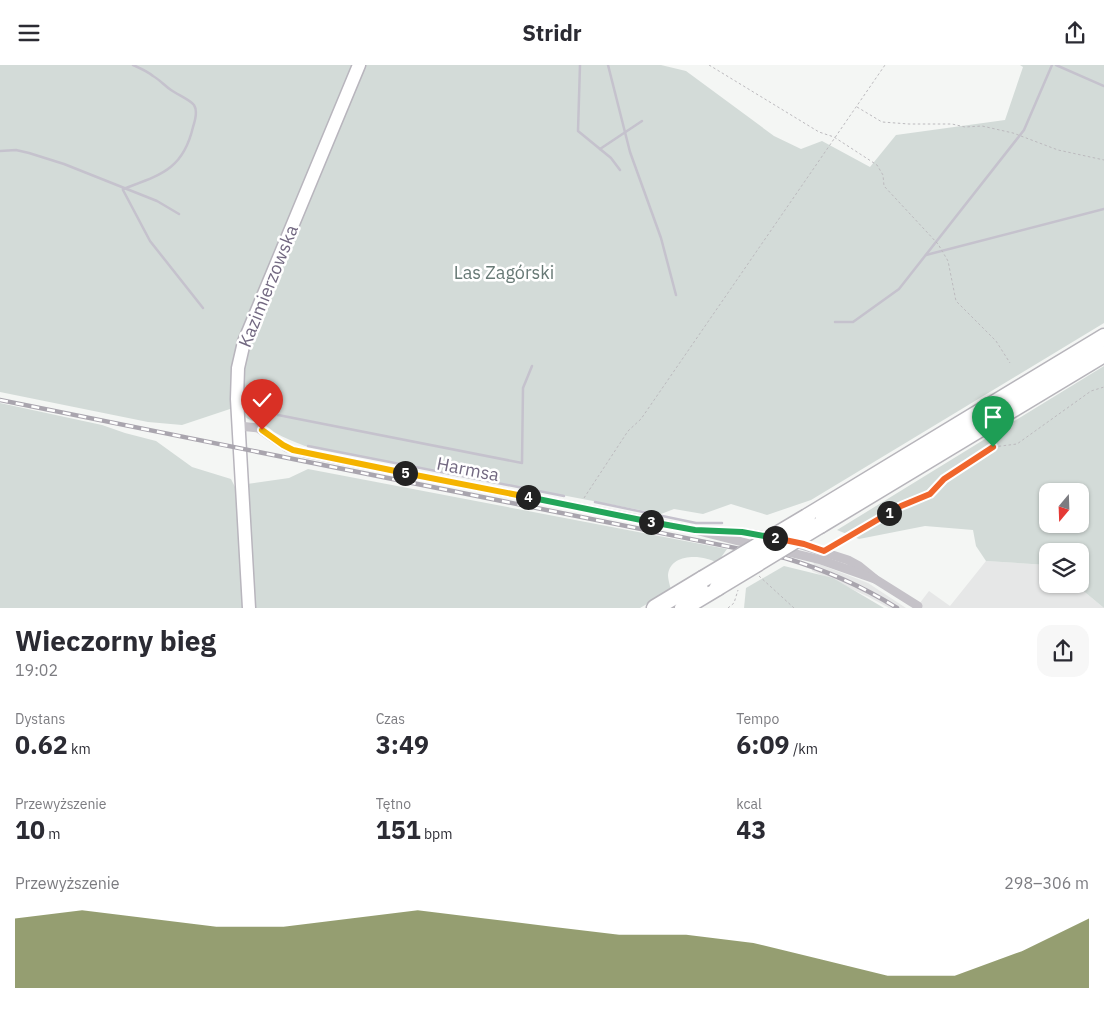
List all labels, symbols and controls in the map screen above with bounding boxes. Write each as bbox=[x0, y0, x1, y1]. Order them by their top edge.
text: Stridr bbox=[522, 18, 582, 47]
icon: menu bbox=[15, 19, 43, 47]
icon: share bbox=[1061, 19, 1089, 47]
street label: Kazimierzowska bbox=[233, 221, 303, 351]
park label: Las Zagórski bbox=[454, 261, 554, 284]
pin bbox=[241, 379, 283, 430]
icon: check bbox=[248, 386, 276, 414]
pin bbox=[972, 396, 1014, 447]
icon: arrive bbox=[979, 403, 1007, 431]
street label: Harmsa bbox=[435, 452, 502, 486]
pin: 5 bbox=[392, 461, 418, 485]
text: 5 bbox=[401, 464, 410, 482]
north arrow bbox=[1039, 483, 1089, 533]
map controls bbox=[1039, 483, 1089, 593]
pin: 4 bbox=[516, 485, 540, 509]
text: 4 bbox=[524, 488, 533, 506]
pin: 1 bbox=[876, 501, 902, 525]
text: 1 bbox=[885, 504, 894, 522]
pin: 3 bbox=[638, 509, 664, 535]
text: 3 bbox=[647, 513, 656, 531]
pin: 2 bbox=[762, 525, 788, 551]
text: 2 bbox=[771, 529, 780, 547]
button: layers bbox=[1039, 543, 1089, 593]
text: Wieczorny bieg bbox=[15, 622, 216, 659]
button: share bbox=[1037, 625, 1089, 677]
text: 19:02 bbox=[15, 660, 58, 680]
text: Dystans bbox=[15, 710, 65, 728]
text: Czas bbox=[376, 710, 405, 728]
text: Tempo bbox=[736, 710, 779, 728]
text: 0.62 bbox=[15, 728, 68, 761]
text: 3:49 bbox=[376, 728, 429, 761]
text: 6:09 bbox=[736, 728, 790, 761]
text: km bbox=[68, 740, 91, 758]
text: /km bbox=[790, 740, 818, 758]
text: Przewyższenie bbox=[15, 795, 107, 813]
text: Tętno bbox=[376, 795, 411, 813]
text: kcal bbox=[736, 795, 762, 813]
text: 10 bbox=[15, 813, 45, 846]
text: 151 bbox=[376, 813, 421, 846]
text: 43 bbox=[736, 813, 766, 846]
text: m bbox=[45, 825, 61, 843]
text: bpm bbox=[421, 825, 452, 843]
text: Przewyższenie bbox=[15, 873, 120, 893]
text: 298–306 m bbox=[1004, 873, 1089, 893]

